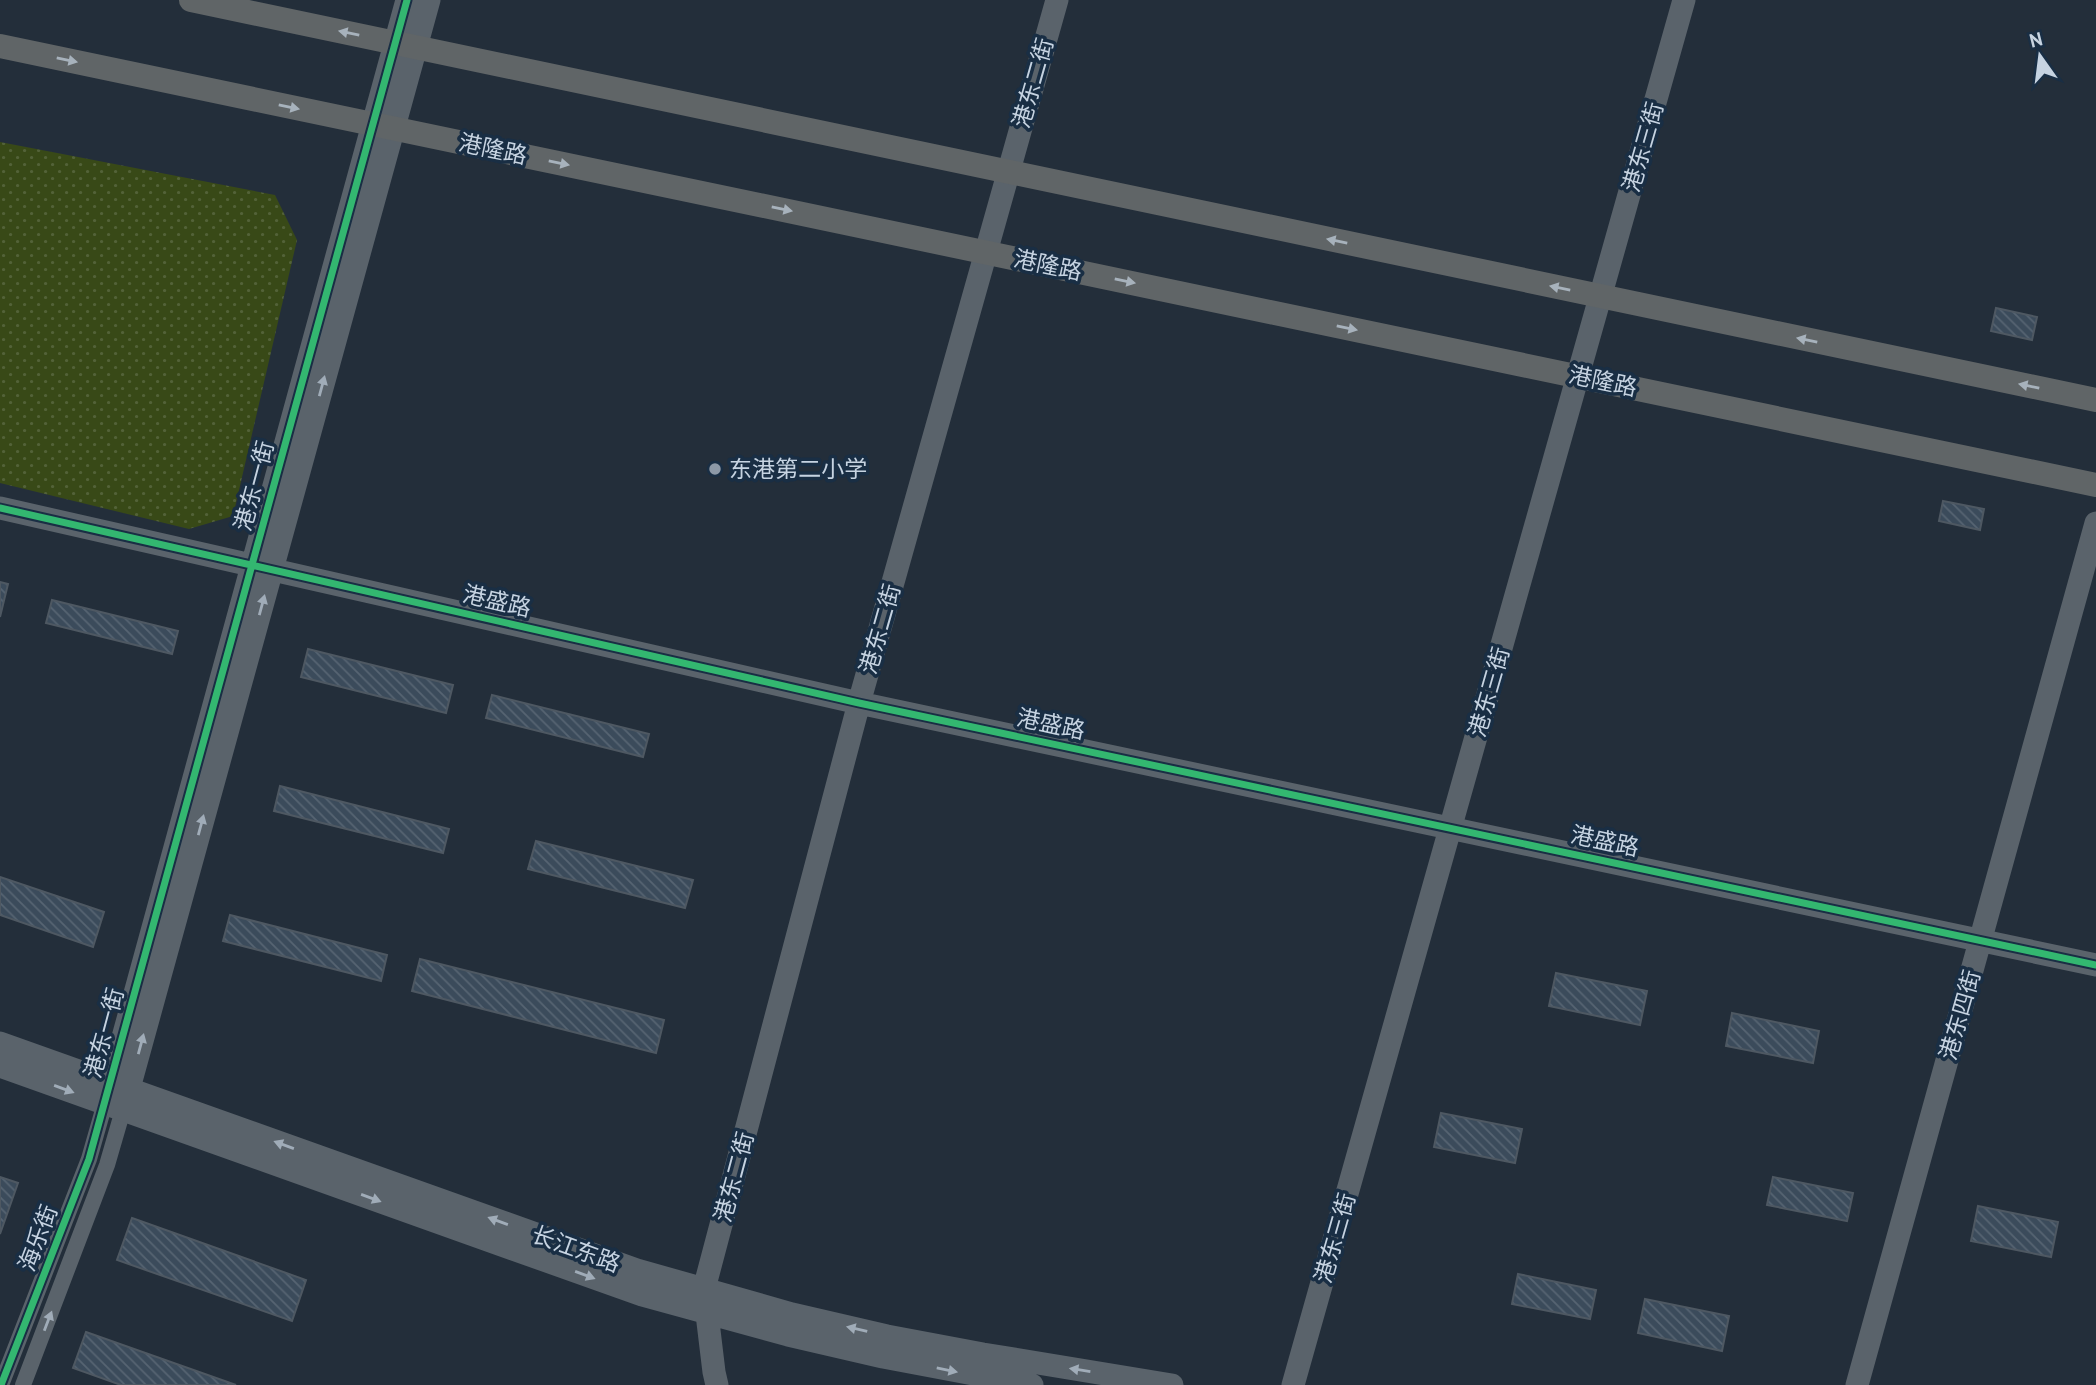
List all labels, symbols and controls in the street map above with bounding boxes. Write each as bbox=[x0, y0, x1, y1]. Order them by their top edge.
north arrow bbox=[2005, 21, 2075, 91]
text: N bbox=[2027, 26, 2045, 53]
one-way arrow bbox=[338, 27, 360, 38]
street label: 港东二街 bbox=[1006, 35, 1059, 131]
one-way arrow bbox=[56, 54, 78, 65]
street label: 港东三街 bbox=[1616, 99, 1669, 195]
one-way arrow bbox=[278, 101, 300, 112]
street label: 港隆路 bbox=[456, 127, 530, 170]
one-way arrow bbox=[548, 157, 570, 168]
one-way arrow bbox=[771, 204, 793, 215]
one-way arrow bbox=[1326, 235, 1348, 246]
street label: 港隆路 bbox=[1011, 243, 1085, 286]
one-way arrow bbox=[1114, 276, 1136, 287]
one-way arrow bbox=[1549, 282, 1571, 293]
one-way arrow bbox=[1336, 322, 1358, 333]
one-way arrow bbox=[1796, 334, 1818, 345]
street label: 港隆路 bbox=[1566, 359, 1640, 402]
one-way arrow bbox=[317, 375, 328, 397]
one-way arrow bbox=[2018, 381, 2040, 392]
street label: 港东一街 bbox=[228, 438, 279, 534]
place label: 东港第二小学 bbox=[729, 454, 867, 483]
marker: 东港第二小学 bbox=[707, 461, 723, 477]
street label: 港盛路 bbox=[460, 579, 534, 622]
street label: 港东二街 bbox=[853, 581, 906, 677]
one-way arrow bbox=[257, 594, 268, 616]
street label: 港东三街 bbox=[1462, 644, 1515, 740]
street label: 港盛路 bbox=[1014, 702, 1088, 745]
one-way arrow bbox=[197, 814, 207, 835]
street label: 港盛路 bbox=[1568, 819, 1642, 862]
street label: 港东四街 bbox=[1933, 967, 1986, 1063]
street label: 港东一街 bbox=[78, 985, 129, 1081]
one-way arrow bbox=[136, 1033, 147, 1055]
one-way arrow bbox=[54, 1084, 75, 1095]
street label: 港东二街 bbox=[708, 1129, 759, 1225]
one-way arrow bbox=[274, 1139, 295, 1150]
street label: 港东三街 bbox=[1308, 1190, 1361, 1286]
one-way arrow bbox=[360, 1193, 381, 1204]
street label: 海乐街 bbox=[12, 1200, 63, 1275]
one-way arrow bbox=[488, 1215, 509, 1226]
street label: 长江东路 bbox=[528, 1219, 624, 1278]
one-way arrow bbox=[575, 1269, 596, 1280]
one-way arrow bbox=[42, 1311, 53, 1332]
one-way arrow bbox=[846, 1323, 868, 1334]
one-way arrow bbox=[936, 1364, 958, 1375]
one-way arrow bbox=[1069, 1364, 1091, 1375]

